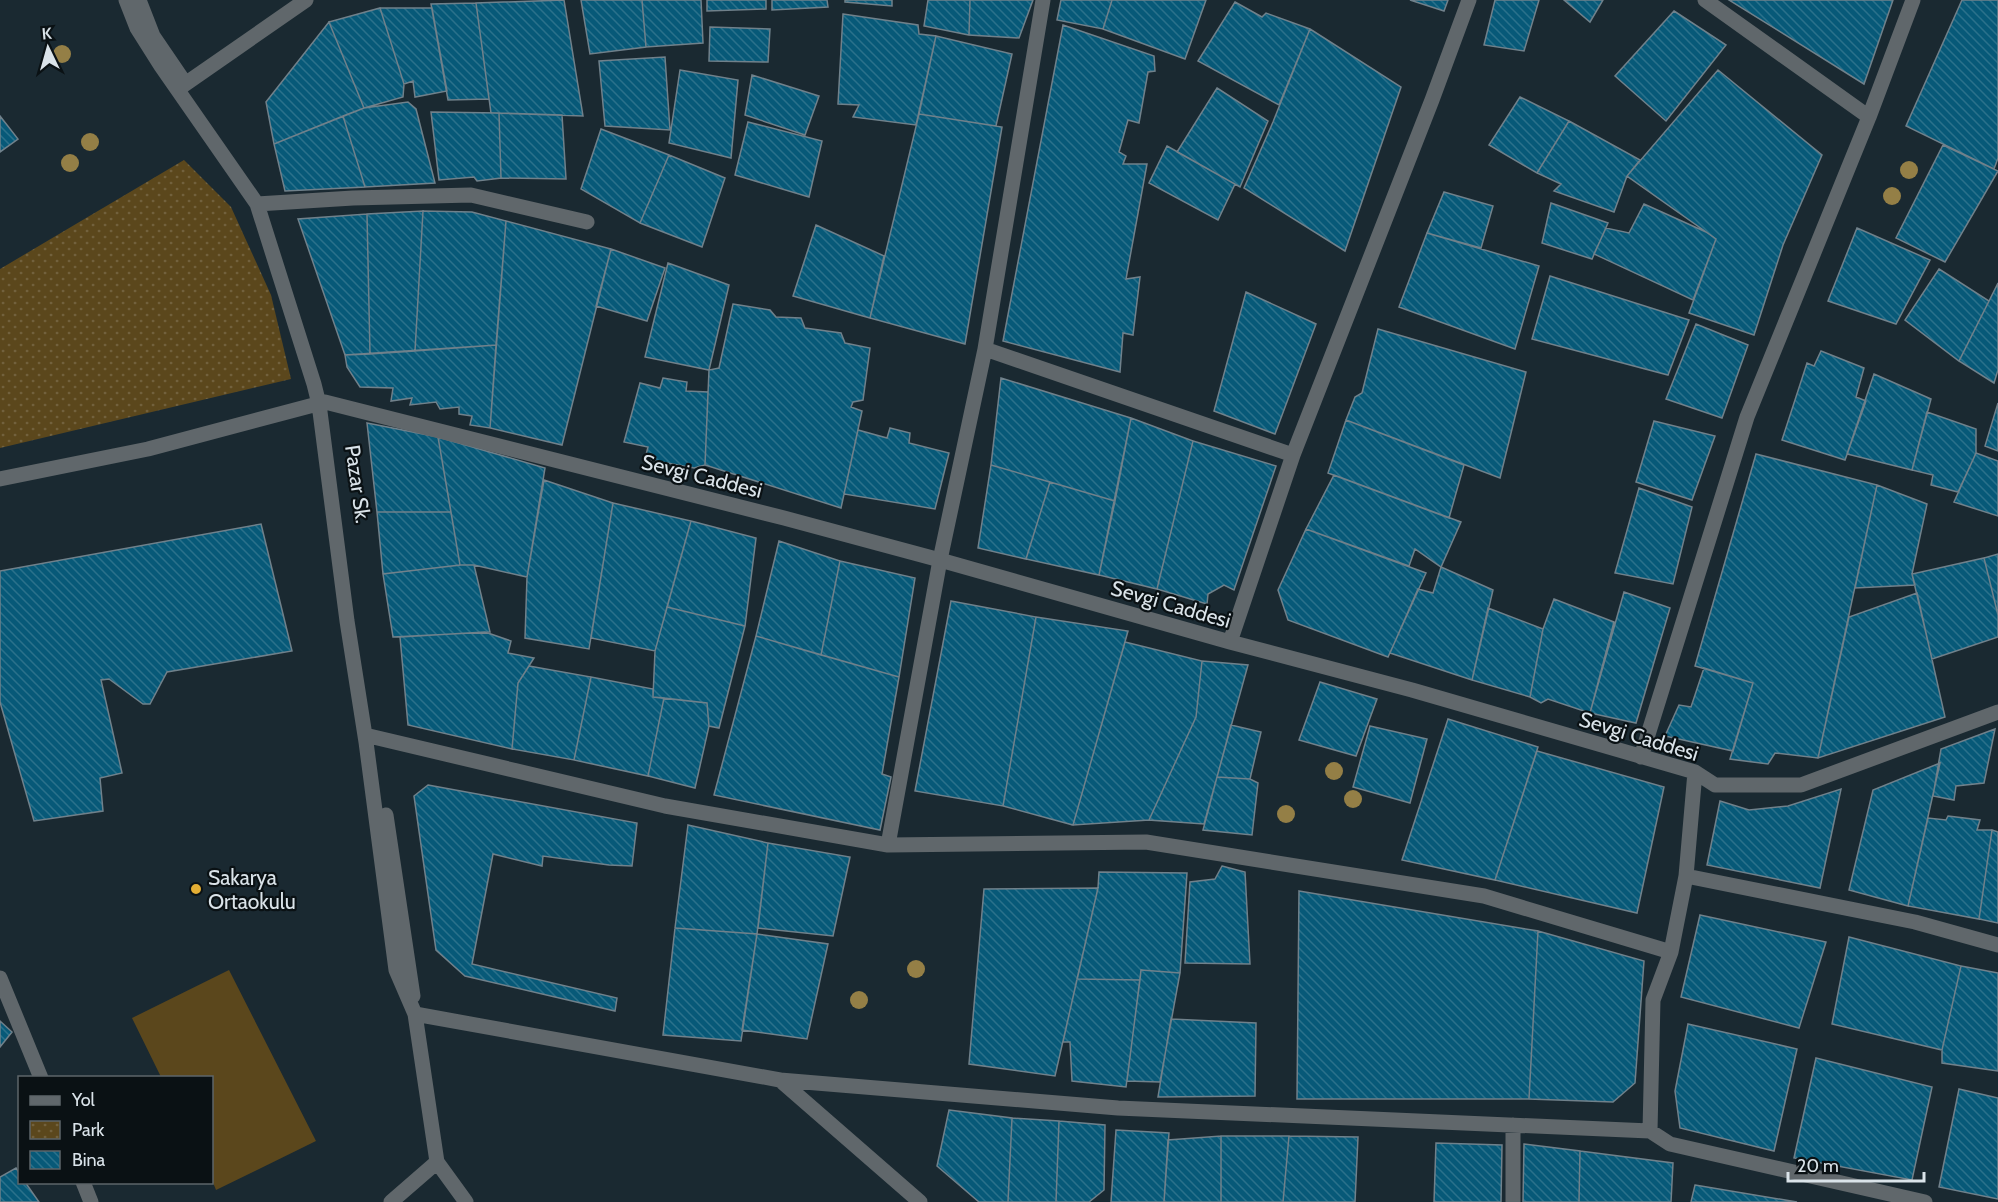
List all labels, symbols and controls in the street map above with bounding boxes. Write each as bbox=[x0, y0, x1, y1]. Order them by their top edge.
north arrow bbox=[18, 18, 78, 78]
text: K bbox=[41, 24, 53, 43]
street label: Pazar Sk. bbox=[340, 443, 376, 525]
street label: Sevgi Caddesi bbox=[639, 449, 765, 503]
street label: Sevgi Caddesi bbox=[1108, 575, 1234, 633]
street label: Sevgi Caddesi bbox=[1576, 706, 1702, 766]
place label: Sakarya Ortaokulu bbox=[208, 865, 296, 914]
marker: Sakarya Ortaokulu bbox=[189, 882, 203, 896]
legend bbox=[18, 1076, 213, 1184]
text: Yol bbox=[71, 1089, 96, 1111]
text: Park bbox=[72, 1119, 105, 1141]
scale bar bbox=[1788, 1145, 1924, 1183]
text: Bina bbox=[72, 1149, 106, 1171]
text: 20 m bbox=[1797, 1155, 1839, 1177]

